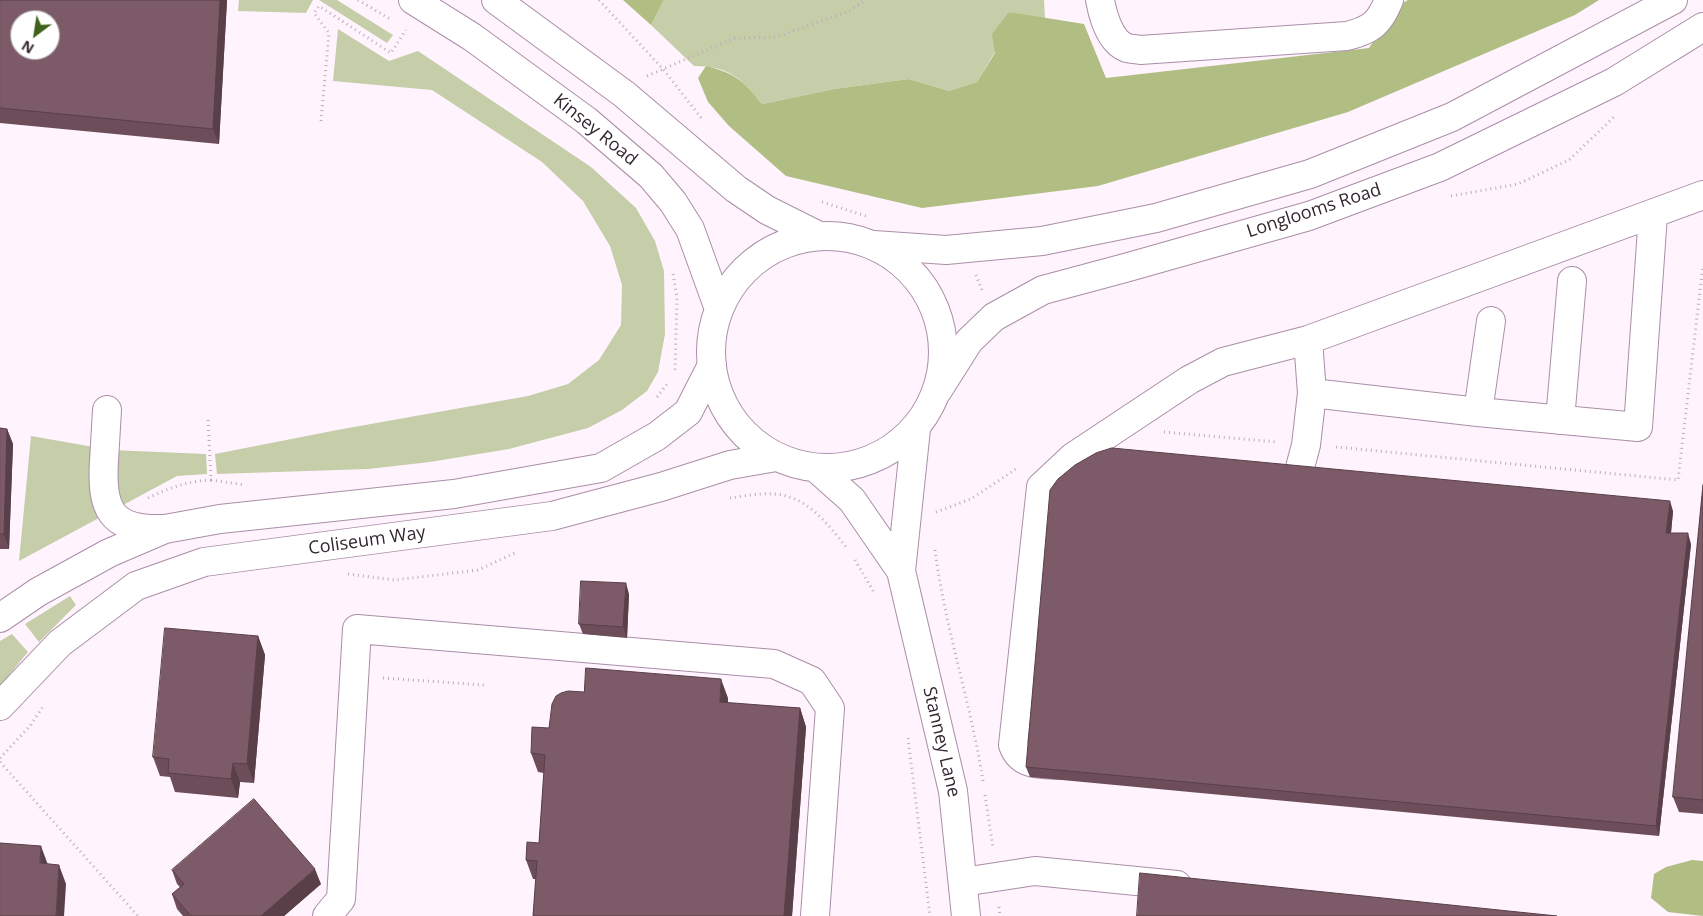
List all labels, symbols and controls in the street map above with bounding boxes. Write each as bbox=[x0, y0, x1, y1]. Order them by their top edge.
north arrow bbox=[10, 10, 60, 60]
text: N bbox=[18, 36, 37, 59]
street label: Kinsey Road bbox=[549, 90, 641, 170]
street label: Longlooms Road bbox=[1244, 179, 1384, 243]
street label: Coliseum Way bbox=[307, 522, 427, 560]
street label: Stanney Lane bbox=[918, 685, 964, 799]

